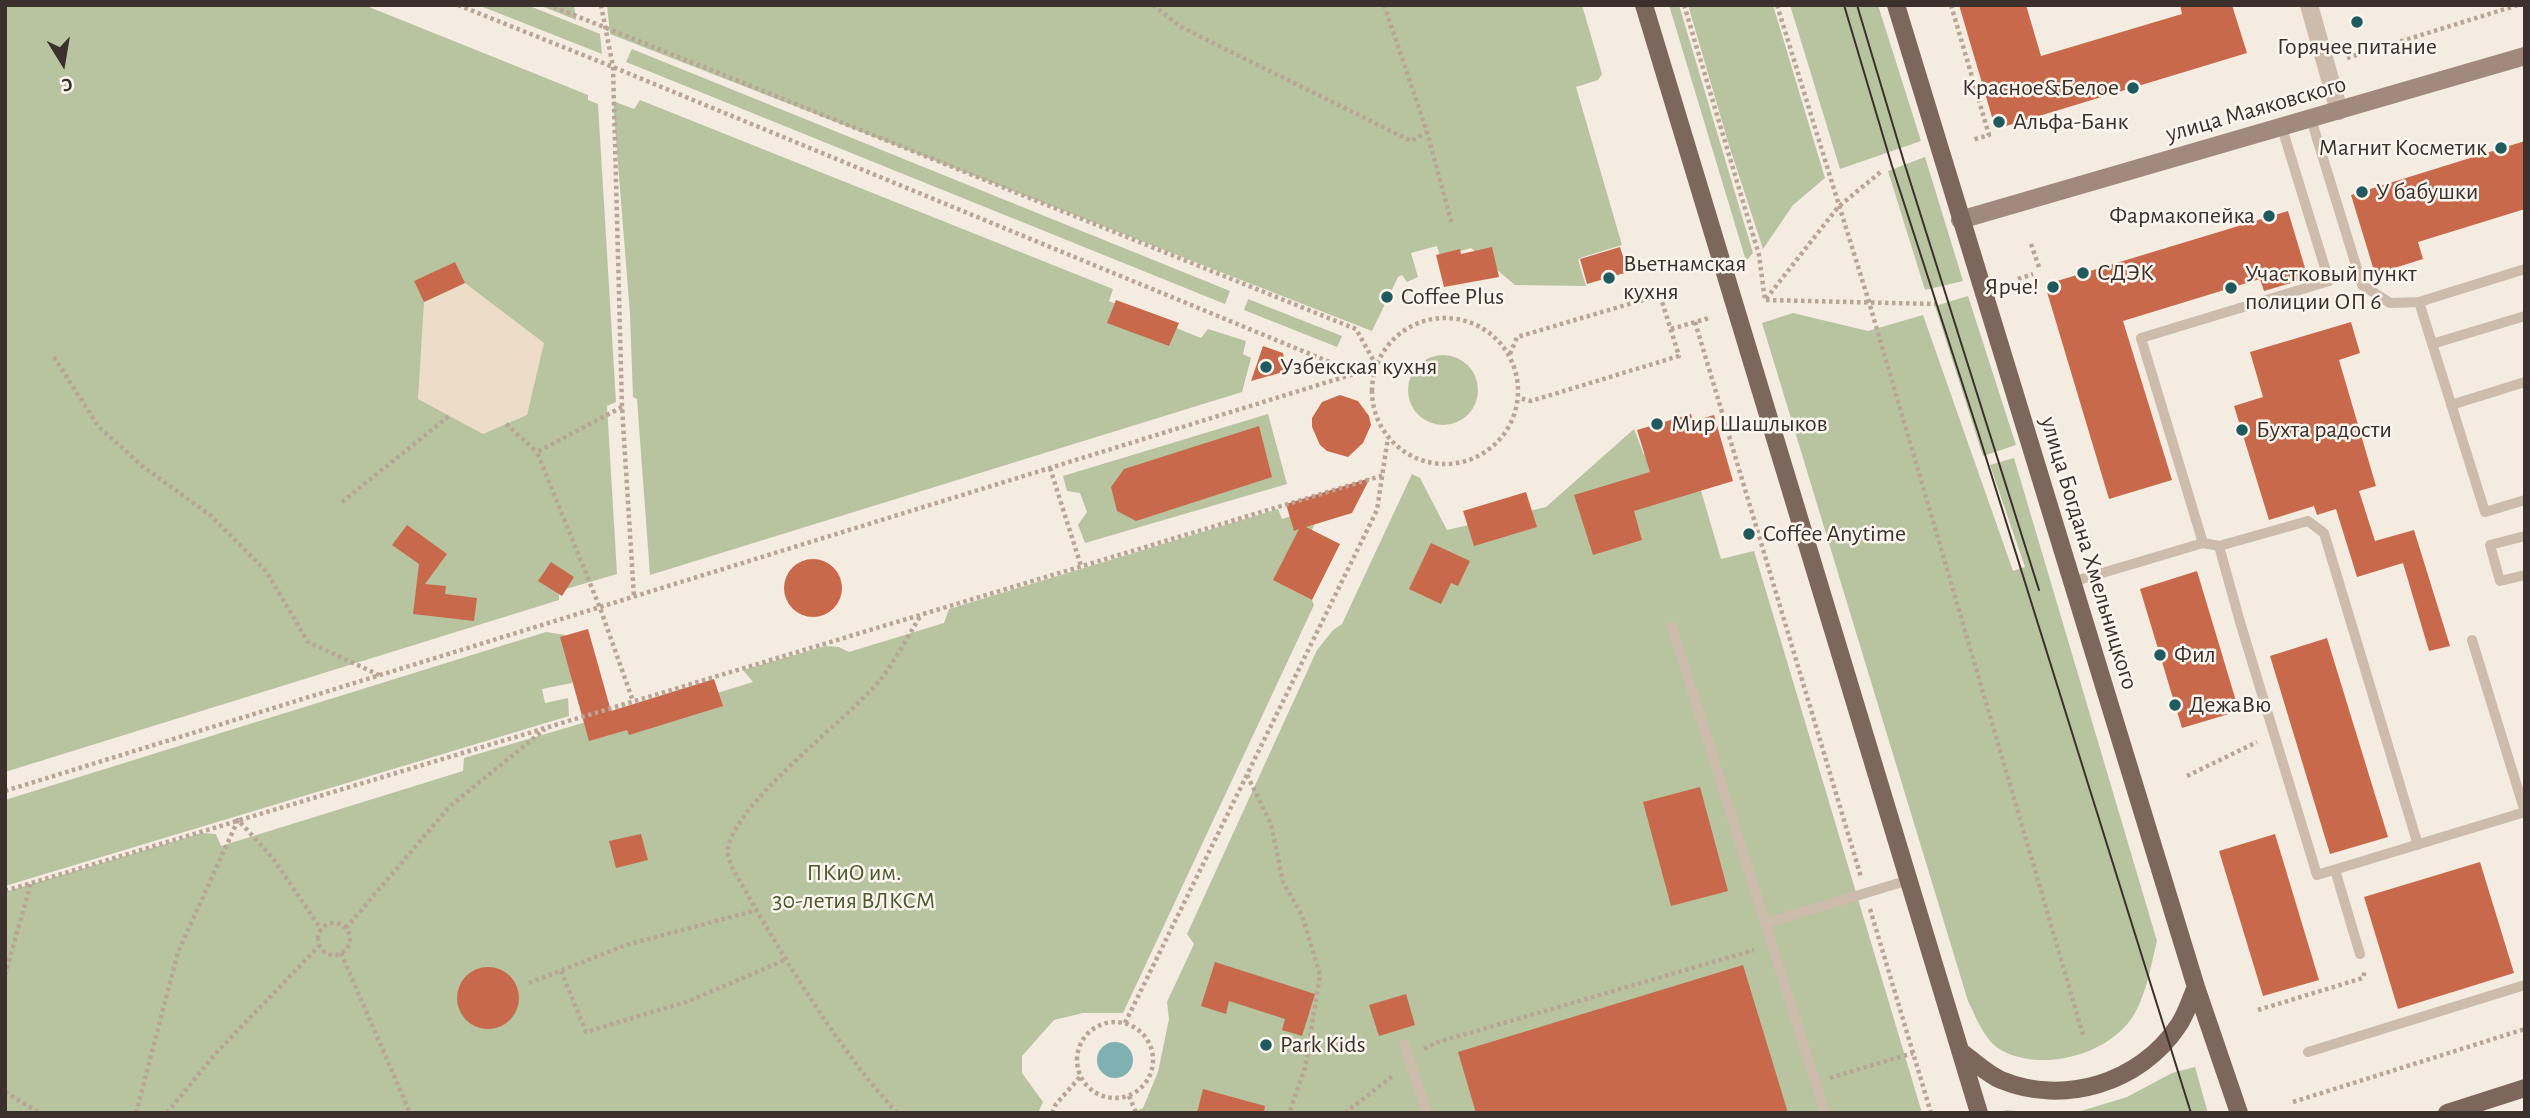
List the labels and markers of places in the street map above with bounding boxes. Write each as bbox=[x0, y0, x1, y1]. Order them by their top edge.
marker: Горячее питание bbox=[2349, 14, 2365, 30]
place label: Горячее питание bbox=[2277, 33, 2437, 61]
place label: Красное&Белое bbox=[1962, 74, 2119, 102]
marker: Красное&Белое bbox=[2125, 80, 2141, 96]
place label: Альфа-Банк bbox=[2013, 108, 2128, 136]
marker: Альфа-Банк bbox=[1991, 114, 2007, 130]
place label: Магнит Косметик bbox=[2319, 134, 2487, 162]
marker: Магнит Косметик bbox=[2493, 140, 2509, 156]
place label: У бабушки bbox=[2376, 178, 2479, 206]
marker: У бабушки bbox=[2354, 184, 2370, 200]
place label: Фармакопейка bbox=[2109, 202, 2255, 230]
marker: Фармакопейка bbox=[2261, 208, 2277, 224]
place label: Вьетнамская кухня bbox=[1623, 250, 1746, 306]
place label: СДЭК bbox=[2097, 259, 2154, 287]
place label: Участковый пункт полиции ОП 6 bbox=[2245, 260, 2417, 316]
marker: СДЭК bbox=[2075, 265, 2091, 281]
marker: Вьетнамская кухня bbox=[1601, 270, 1617, 286]
place label: Ярче! bbox=[1985, 273, 2039, 301]
marker: Ярче! bbox=[2045, 279, 2061, 295]
marker: Участковый пункт полиции ОП 6 bbox=[2223, 280, 2239, 296]
place label: Coffee Plus bbox=[1401, 283, 1504, 311]
marker: Coffee Plus bbox=[1379, 289, 1395, 305]
place label: Узбекская кухня bbox=[1280, 353, 1438, 381]
marker: Узбекская кухня bbox=[1258, 359, 1274, 375]
place label: Мир Шашлыков bbox=[1671, 410, 1828, 438]
marker: Мир Шашлыков bbox=[1649, 416, 1665, 432]
place label: Бухта радости bbox=[2256, 416, 2392, 444]
marker: Бухта радости bbox=[2234, 422, 2250, 438]
place label: Coffee Anytime bbox=[1763, 520, 1906, 548]
marker: Coffee Anytime bbox=[1741, 526, 1757, 542]
place label: Фил bbox=[2174, 641, 2216, 669]
marker: Фил bbox=[2152, 647, 2168, 663]
place label: ДежаВю bbox=[2189, 691, 2271, 719]
marker: ДежаВю bbox=[2167, 697, 2183, 713]
place label: Park Kids bbox=[1280, 1031, 1366, 1059]
marker: Park Kids bbox=[1258, 1037, 1274, 1053]

